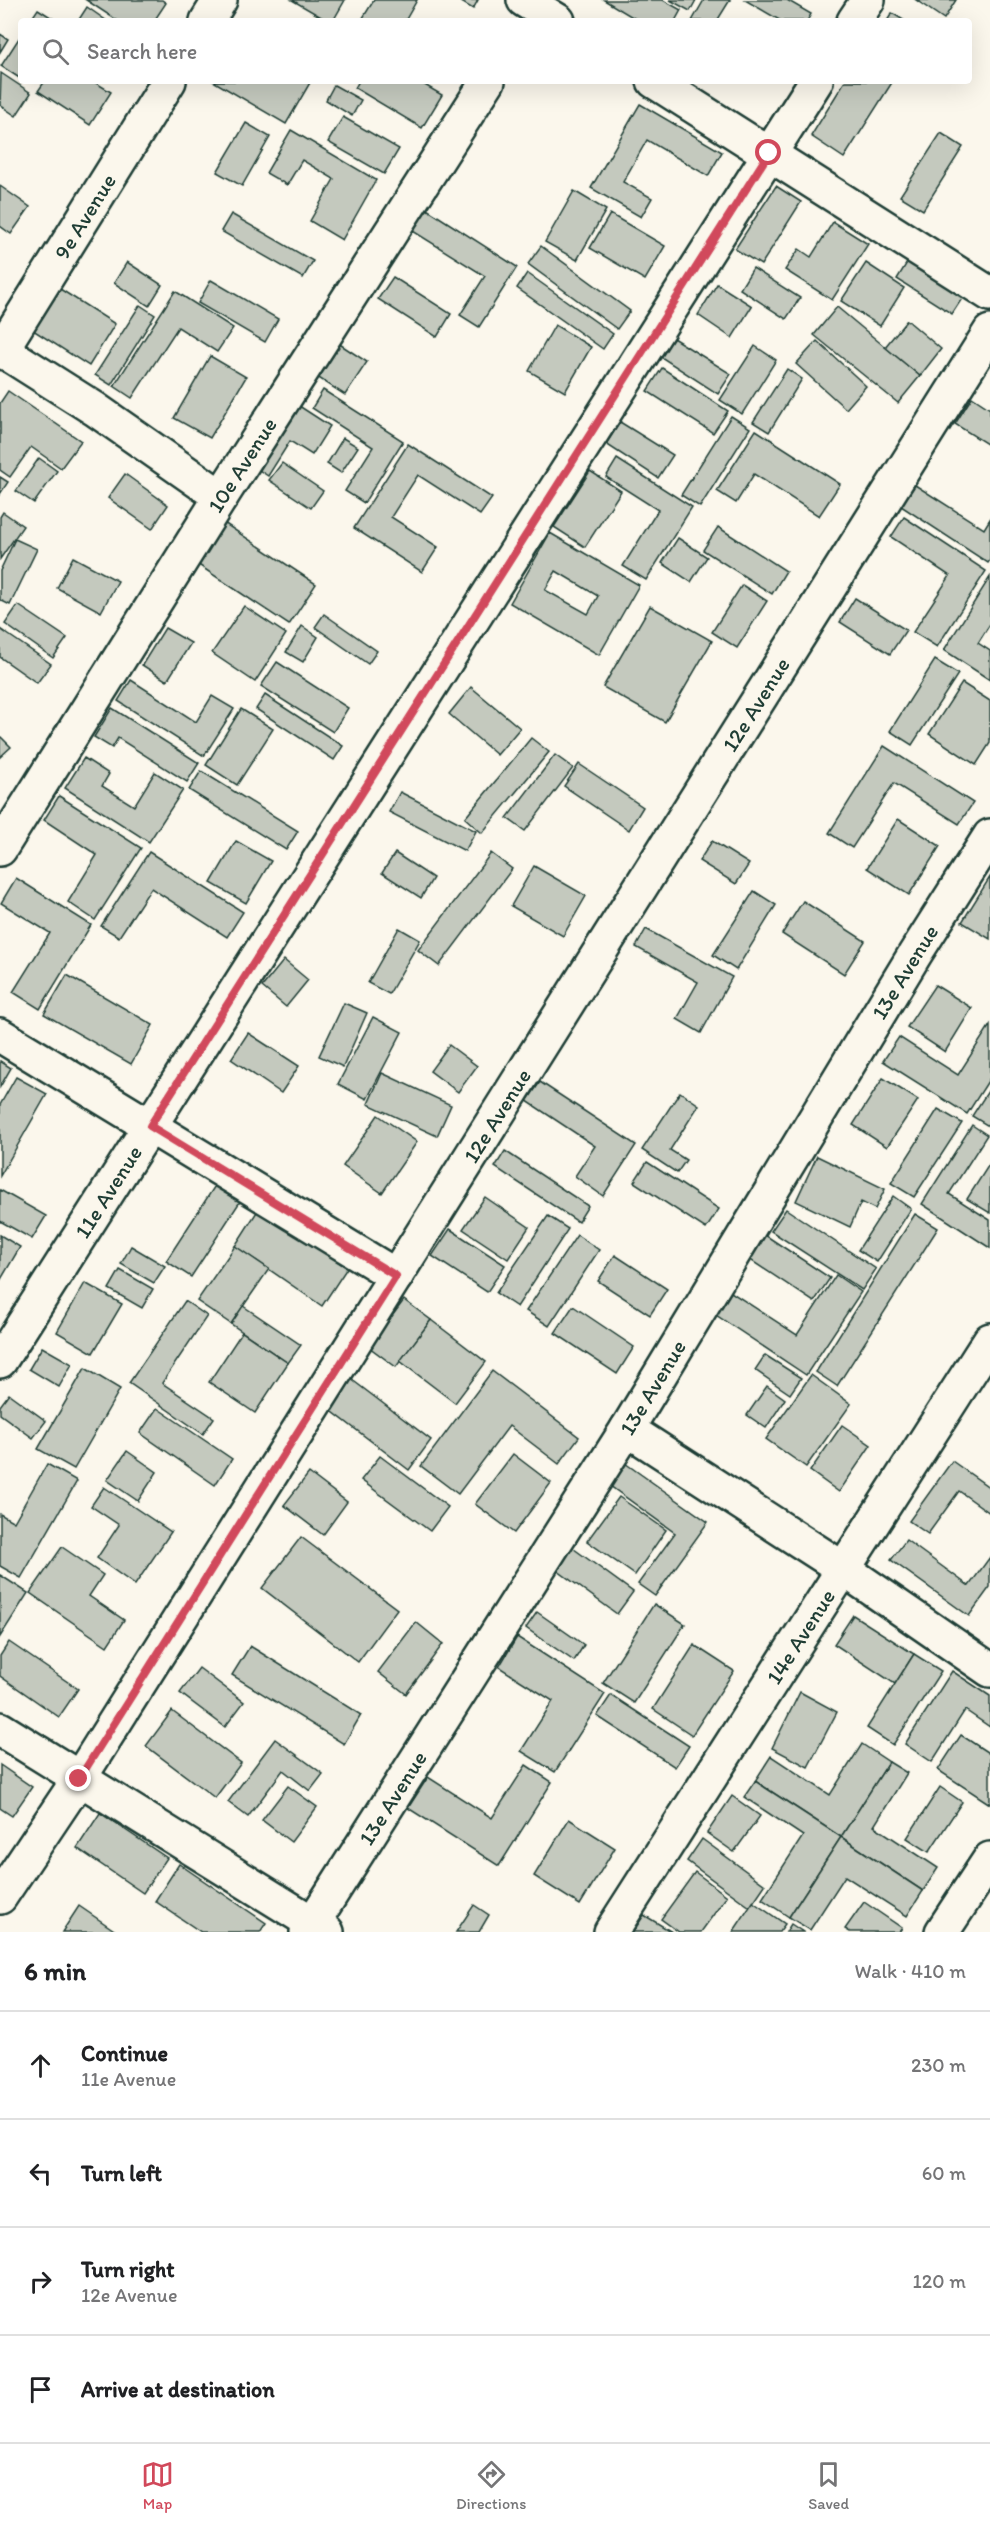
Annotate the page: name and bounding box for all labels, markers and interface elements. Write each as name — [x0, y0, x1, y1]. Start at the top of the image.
search box — [18, 18, 972, 84]
icon: search — [39, 35, 72, 68]
text: Search here — [87, 38, 197, 65]
route start — [755, 139, 781, 165]
street label: 9e Avenue — [48, 168, 121, 264]
street label: 10e Avenue — [201, 412, 282, 517]
street label: 12e Avenue — [716, 652, 795, 756]
street label: 13e Avenue — [865, 919, 944, 1024]
street label: 12e Avenue — [457, 1063, 536, 1168]
street label: 11e Avenue — [69, 1140, 148, 1243]
street label: 13e Avenue — [613, 1335, 691, 1440]
street label: 14e Avenue — [760, 1584, 841, 1689]
street label: 13e Avenue — [352, 1746, 432, 1850]
route end — [65, 1765, 91, 1791]
text: 6 min — [24, 1955, 86, 1987]
text: Walk · 410 m — [855, 1959, 966, 1983]
text: Continue — [81, 2040, 168, 2067]
icon: ahead — [24, 2049, 57, 2082]
text: 230 m — [911, 2053, 966, 2077]
text: 11e Avenue — [81, 2067, 176, 2091]
icon: left — [24, 2157, 57, 2190]
text: Turn left — [81, 2160, 162, 2187]
text: 60 m — [922, 2161, 966, 2185]
text: Turn right — [81, 2256, 175, 2283]
icon: right — [24, 2265, 57, 2298]
text: 120 m — [913, 2269, 966, 2293]
text: 12e Avenue — [81, 2283, 177, 2307]
icon: arrive — [24, 2373, 57, 2406]
text: Arrive at destination — [81, 2376, 275, 2403]
tab: Map — [141, 2458, 174, 2513]
tab: Directions — [456, 2458, 526, 2513]
tab: Saved — [808, 2458, 849, 2513]

